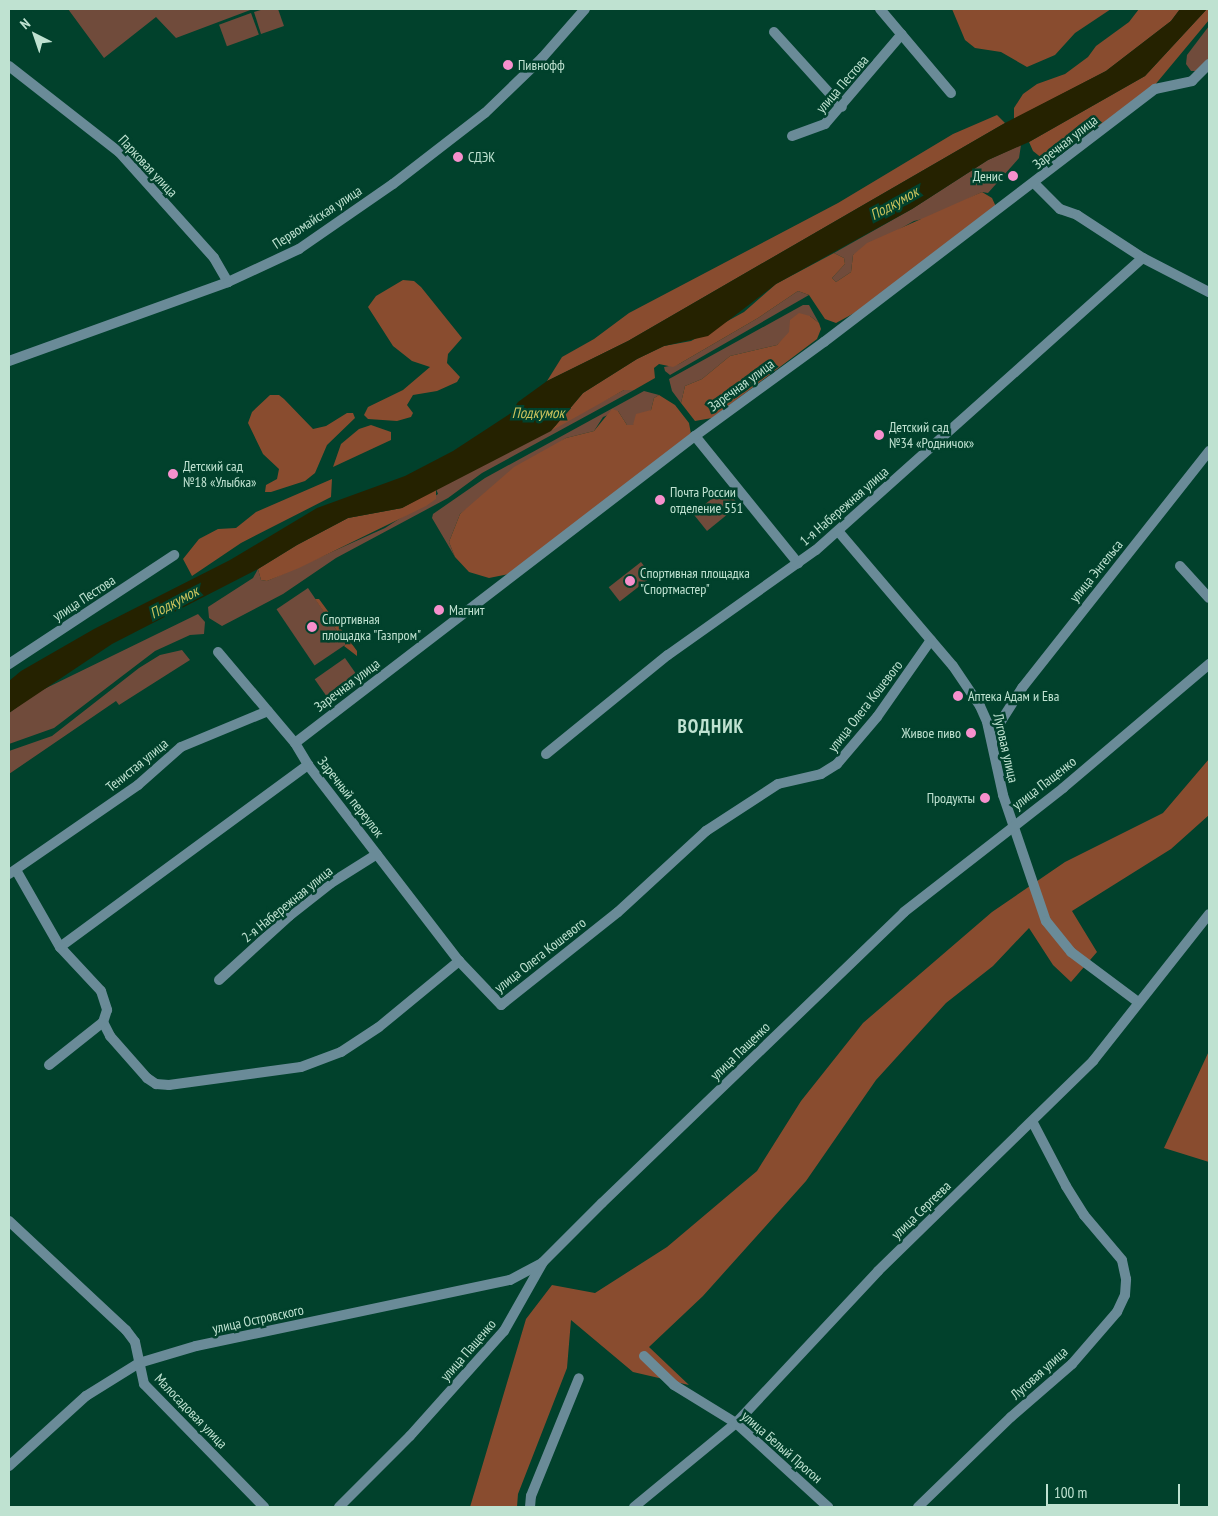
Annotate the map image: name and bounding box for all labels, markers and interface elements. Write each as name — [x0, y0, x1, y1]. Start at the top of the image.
north arrow — [10, 10, 60, 60]
text: N — [16, 14, 34, 33]
street label: улица Пестова — [812, 52, 872, 116]
place label: Пивнофф — [518, 57, 565, 73]
marker: Пивнофф — [502, 59, 514, 71]
street label: Заречная улица — [1029, 111, 1101, 173]
street label: Парковая улица — [115, 131, 181, 201]
place label: СДЭК — [468, 149, 495, 165]
marker: СДЭК — [452, 151, 464, 163]
place label: Денис — [973, 168, 1003, 184]
marker: Денис — [1007, 170, 1019, 182]
street label: Первомайская улица — [269, 182, 365, 252]
water label: Подкумок — [867, 182, 921, 224]
street label: Заречная улица — [705, 355, 777, 415]
water label: Подкумок — [512, 404, 564, 422]
place label: Детский сад №34 «Родничок» — [889, 419, 974, 452]
marker: Детский сад №34 «Родничок» — [873, 429, 885, 441]
place label: Детский сад №18 «Улыбка» — [183, 458, 256, 491]
street label: 1-я Набережная улица — [796, 463, 892, 549]
marker: Детский сад №18 «Улыбка» — [167, 468, 179, 480]
place label: Почта России отделение 551 — [670, 484, 743, 516]
marker: Почта России отделение 551 — [654, 494, 666, 506]
street label: улица Энгельса — [1066, 536, 1126, 606]
place label: Спортивная площадка "Спортмастер" — [640, 565, 750, 598]
street label: улица Пестова — [50, 572, 118, 624]
marker: Спортивная площадка "Спортмастер" — [624, 575, 636, 587]
water label: Подкумок — [147, 582, 201, 622]
place label: Магнит — [449, 602, 484, 618]
marker: Магнит — [433, 604, 445, 616]
place label: Спортивная площадка "Газпром" — [322, 611, 422, 644]
marker: Спортивная площадка "Газпром" — [306, 621, 318, 633]
street label: Заречная улица — [311, 655, 383, 715]
street label: улица Олега Кошевого — [824, 657, 906, 755]
place label: Аптека Адам и Ева — [968, 688, 1060, 704]
marker: Аптека Адам и Ева — [952, 690, 964, 702]
street label: Луговая улица — [990, 712, 1022, 784]
district label: ВОДНИК — [677, 716, 745, 738]
place label: Живое пиво — [901, 725, 961, 741]
marker: Живое пиво — [965, 727, 977, 739]
street label: Тенистая улица — [103, 735, 171, 795]
street label: Заречный переулок — [314, 753, 388, 841]
street label: улица Пащенко — [1009, 753, 1079, 813]
place label: Продукты — [927, 790, 975, 806]
marker: Продукты — [979, 792, 991, 804]
street label: 2-я Набережная улица — [238, 862, 336, 946]
street label: улица Олега Кошевого — [491, 914, 589, 996]
street label: улица Пащенко — [707, 1018, 773, 1084]
street label: улица Сергеева — [888, 1177, 954, 1243]
street label: улица Островского — [211, 1301, 305, 1337]
street label: улица Пащенко — [437, 1316, 499, 1384]
street label: Луговая улица — [1007, 1343, 1071, 1403]
street label: Малосадовая улица — [151, 1370, 231, 1452]
street label: улица Белый Прогон — [738, 1407, 826, 1487]
scale bar — [1048, 1474, 1182, 1506]
text: 100 m — [1054, 1483, 1087, 1502]

